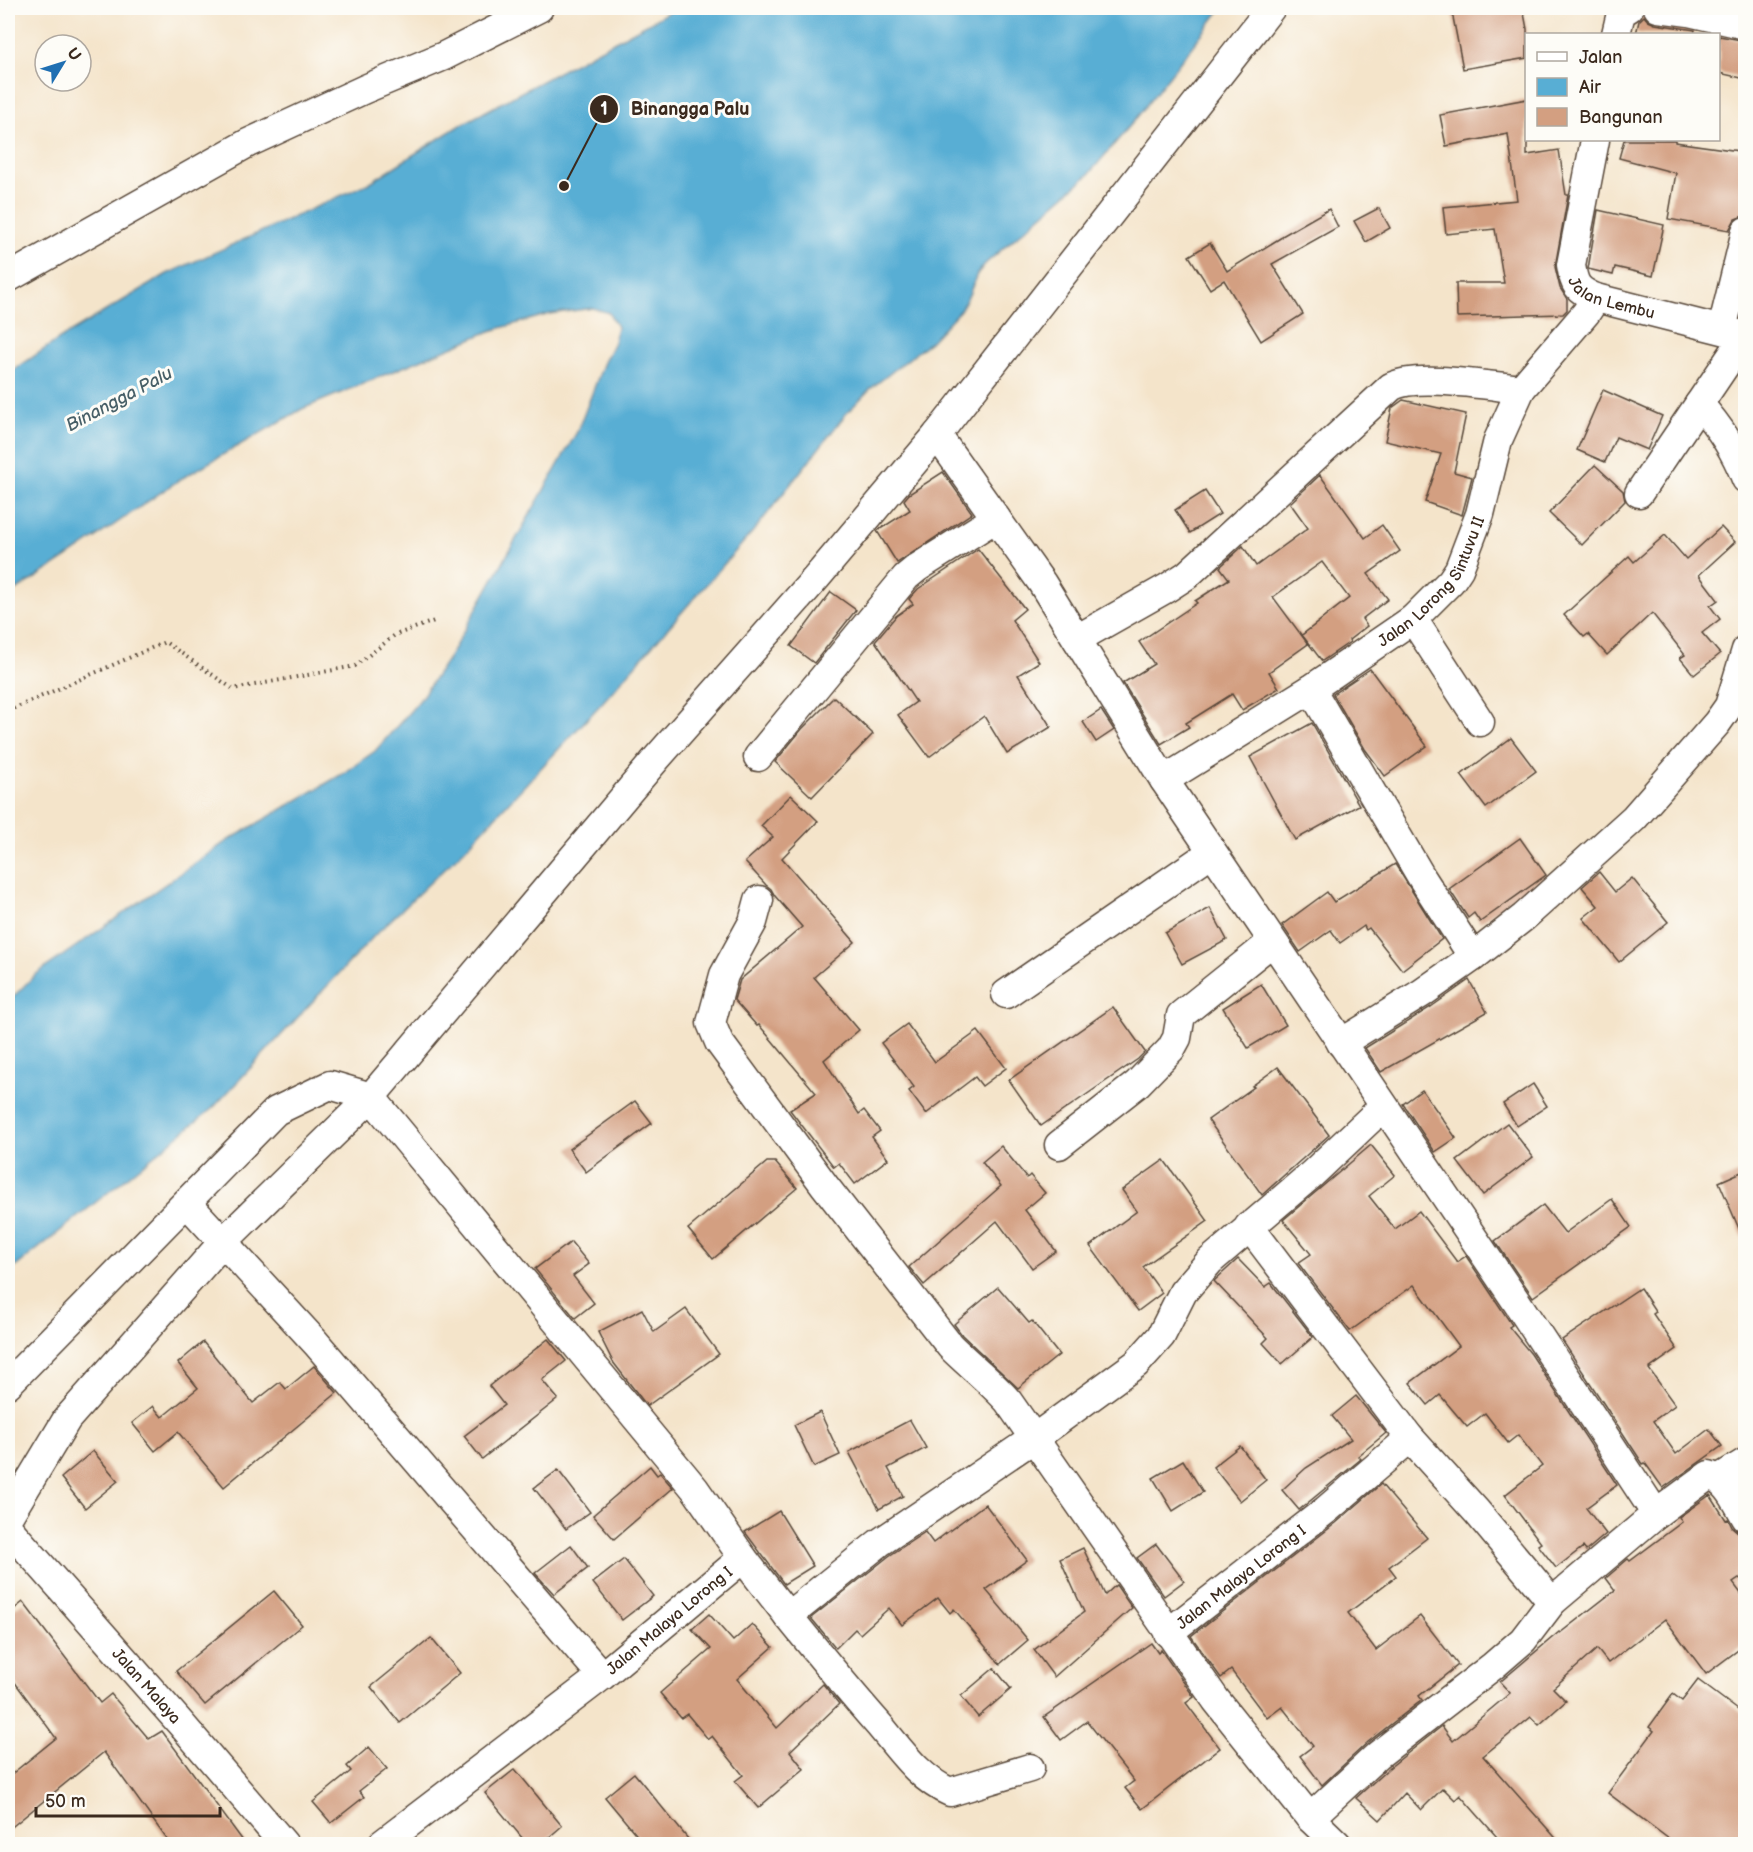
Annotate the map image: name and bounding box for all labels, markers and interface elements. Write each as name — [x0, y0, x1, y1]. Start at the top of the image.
north arrow — [33, 33, 93, 93]
legend — [1525, 33, 1720, 141]
text: U — [63, 44, 85, 65]
text: Jalan — [1579, 47, 1622, 68]
text: Air — [1579, 77, 1601, 98]
callout: Binangga Palu — [589, 91, 761, 127]
text: 1 — [600, 99, 608, 120]
text: Binangga Palu — [631, 99, 749, 120]
text: Bangunan — [1579, 107, 1663, 128]
street label: Jalan Lembu — [1563, 274, 1657, 324]
water label: Binangga Palu — [62, 363, 176, 436]
street label: Jalan Lorong Sintuvu II — [1375, 514, 1489, 651]
street label: Jalan Malaya Lorong I — [1173, 1521, 1310, 1634]
street label: Jalan Malaya Lorong I — [603, 1563, 737, 1679]
street label: Jalan Malaya — [108, 1645, 184, 1728]
scale bar — [36, 1780, 220, 1818]
text: 50 m — [45, 1791, 86, 1812]

